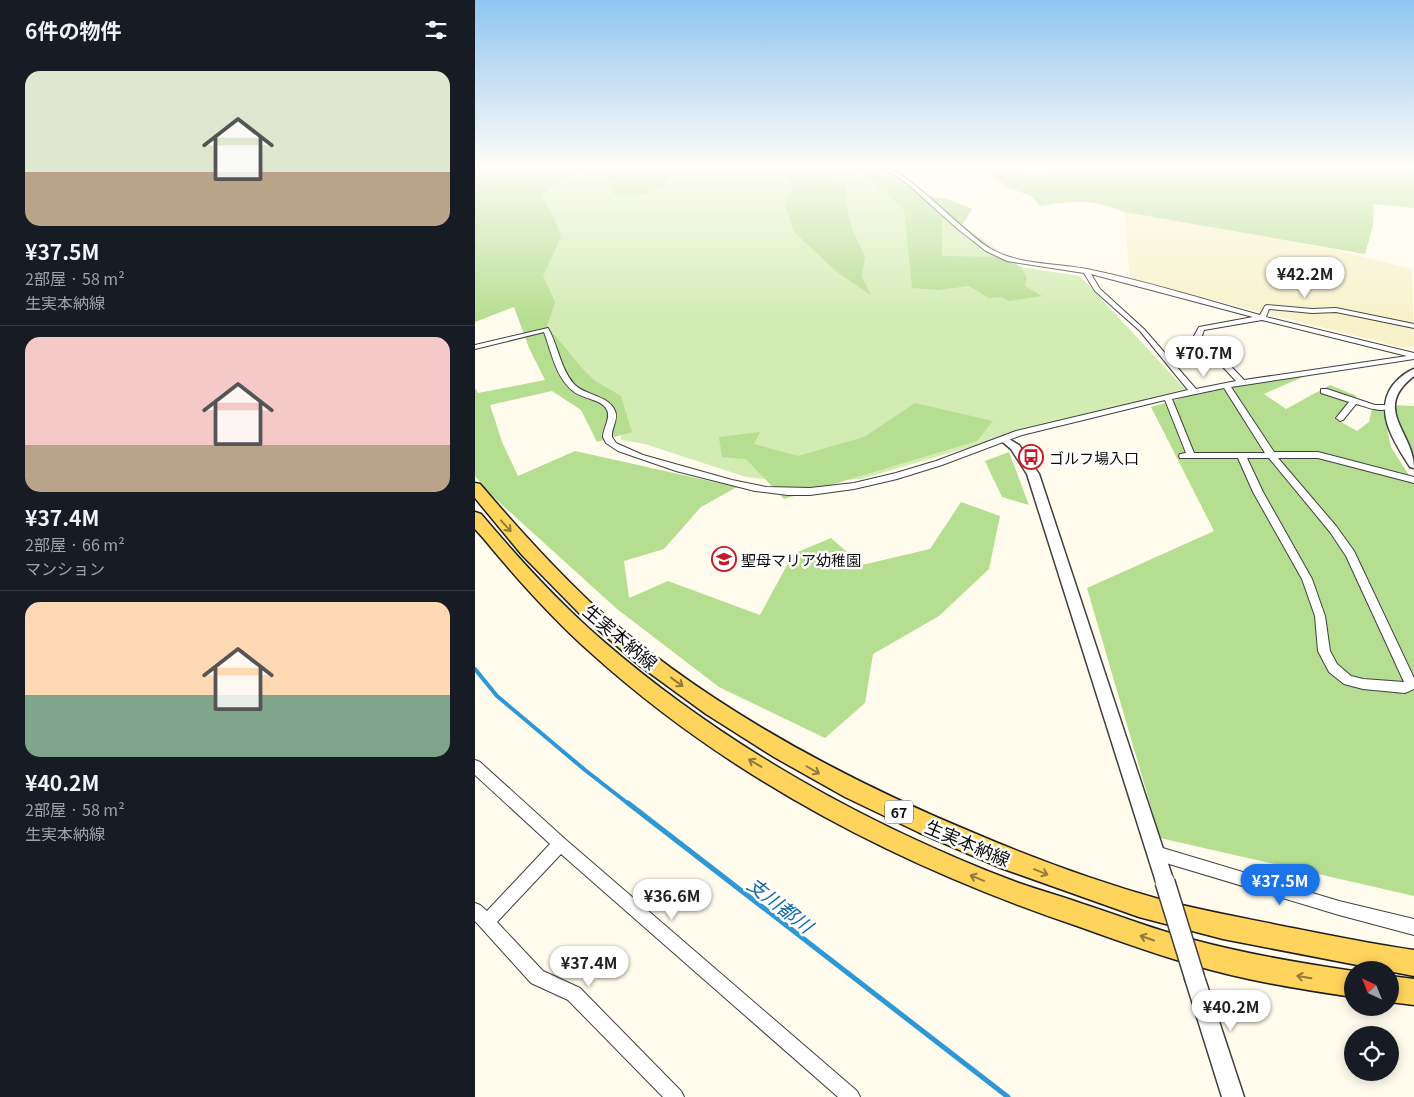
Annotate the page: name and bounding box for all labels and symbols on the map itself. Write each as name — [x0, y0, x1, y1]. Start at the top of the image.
pin: ¥42.2M — [1264, 256, 1346, 299]
pin: ¥70.7M — [1163, 336, 1245, 378]
bus stop icon: ゴルフ場入口 — [1018, 444, 1044, 470]
place label: ゴルフ場入口 — [1049, 447, 1139, 468]
one-way arrow — [500, 519, 511, 532]
school or university icon: 聖母マリア幼稚園 — [711, 546, 737, 572]
place label: 聖母マリア幼稚園 — [741, 549, 861, 570]
street label: 生実本納線 — [578, 597, 664, 675]
one-way arrow — [670, 677, 684, 687]
one-way arrow — [749, 757, 763, 767]
one-way arrow — [806, 765, 820, 775]
road number: 67 — [885, 800, 913, 824]
street label: 生実本納線 — [921, 812, 1015, 872]
pin: ¥37.5M — [1239, 864, 1321, 906]
one-way arrow — [1033, 868, 1048, 877]
water label: 支川都川 — [743, 870, 821, 939]
one-way arrow — [970, 873, 985, 882]
pin: ¥36.6M — [631, 878, 713, 921]
one-way arrow — [1139, 933, 1155, 942]
pin: ¥37.4M — [548, 946, 630, 988]
north arrow — [1344, 961, 1399, 1016]
one-way arrow — [1297, 971, 1313, 981]
pin: ¥40.2M — [1190, 990, 1272, 1032]

